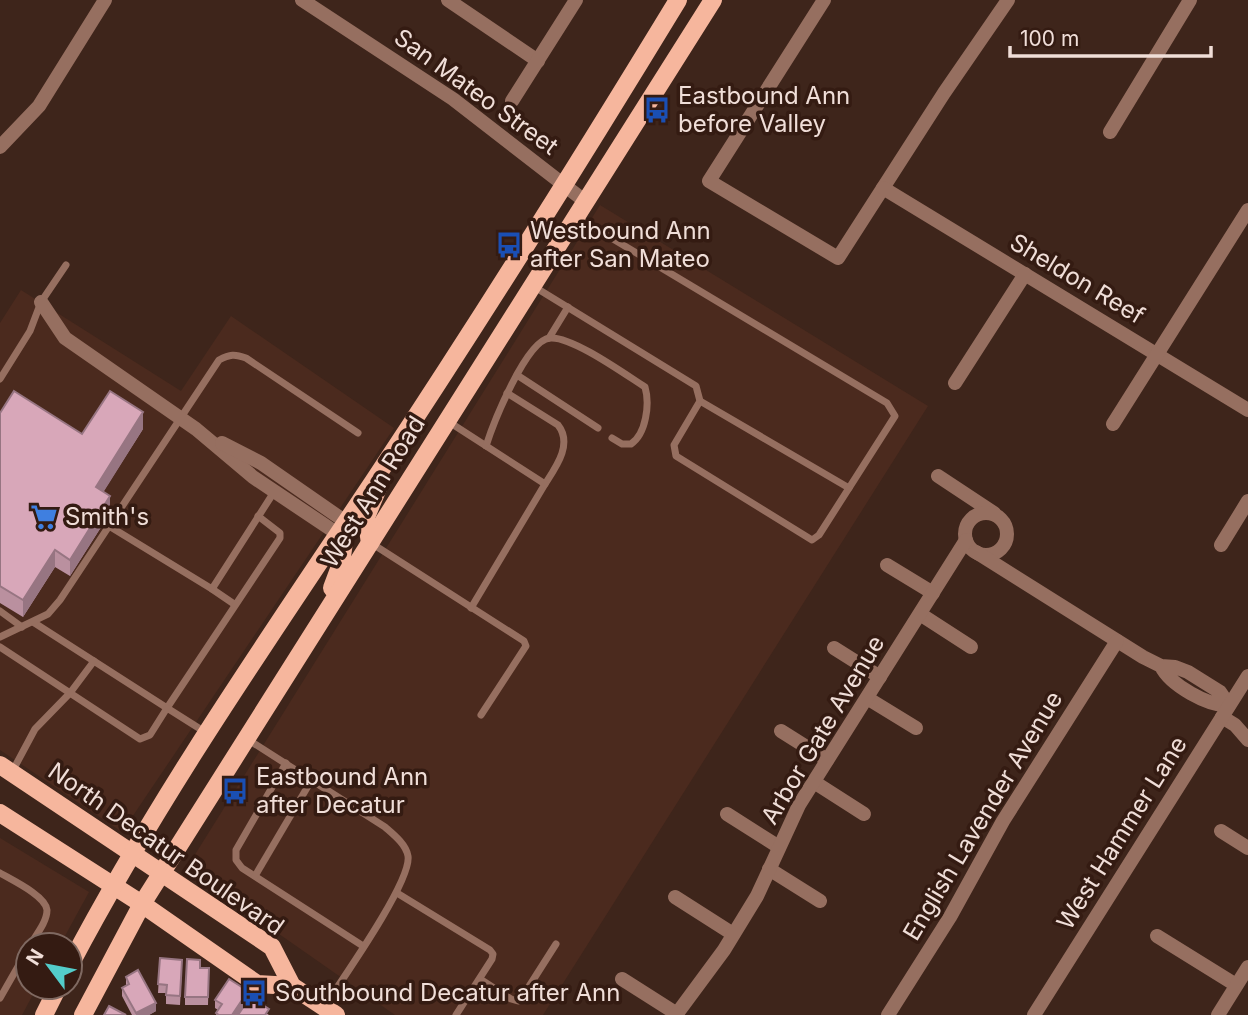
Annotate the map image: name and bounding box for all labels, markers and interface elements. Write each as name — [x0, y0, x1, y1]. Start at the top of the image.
scale bar — [1010, 14, 1211, 58]
street label: San Mateo Street — [389, 22, 564, 161]
text: 100 m — [1020, 26, 1079, 51]
place label: Eastbound Ann before Valley — [678, 81, 850, 138]
bus stop icon: Eastbound Ann before Valley — [642, 95, 672, 125]
place label: Westbound Ann after San Mateo — [530, 216, 711, 273]
street label: Sheldon Reef — [1005, 227, 1150, 330]
bus stop icon: Westbound Ann after San Mateo — [494, 230, 524, 260]
street label: West Ann Road — [314, 411, 431, 573]
supermarket icon: Smith's — [29, 502, 59, 532]
place label: Smith's — [65, 502, 149, 531]
street label: Arbor Gate Avenue — [755, 630, 890, 829]
street label: English Lavender Avenue — [897, 686, 1068, 945]
street label: West Hammer Lane — [1050, 731, 1193, 935]
street label: North Decatur Boulevard — [43, 756, 290, 941]
place label: Eastbound Ann after Decatur — [256, 762, 428, 819]
bus stop icon: Eastbound Ann after Decatur — [220, 776, 250, 806]
north arrow — [14, 931, 84, 1001]
text: N — [21, 945, 49, 969]
bus stop icon: Southbound Decatur after Ann — [239, 978, 269, 1008]
place label: Southbound Decatur after Ann — [275, 978, 620, 1007]

